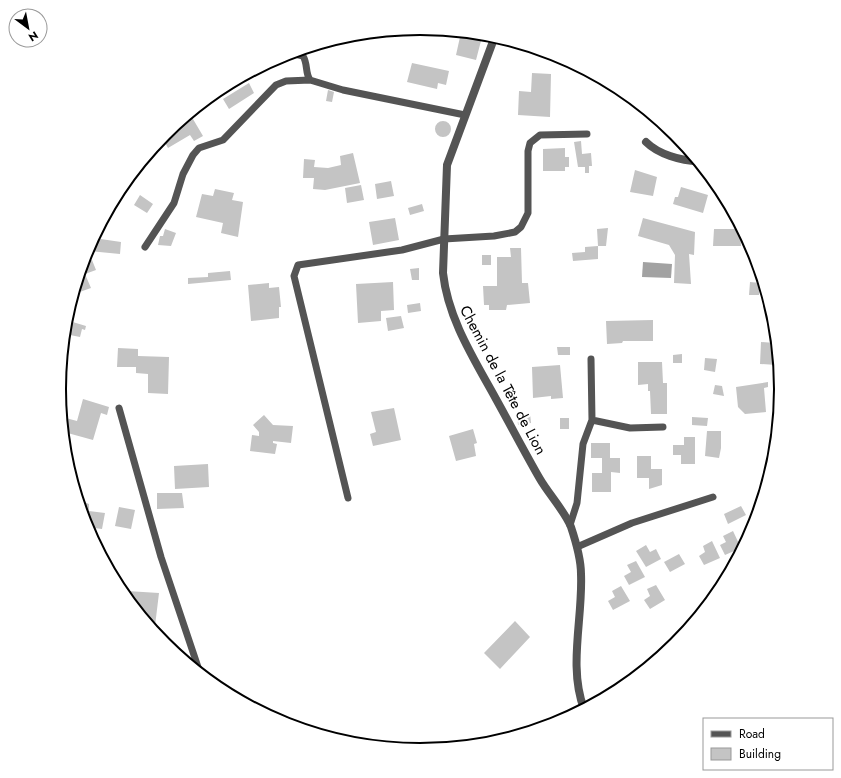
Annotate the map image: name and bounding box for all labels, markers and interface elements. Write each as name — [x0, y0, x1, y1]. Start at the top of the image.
north arrow — [8, 8, 48, 48]
text: N — [25, 27, 41, 46]
street label: Chemin de la Tête de Lion — [454, 301, 552, 459]
legend — [703, 718, 833, 770]
text: Road — [739, 725, 765, 743]
text: Building — [739, 745, 781, 763]

